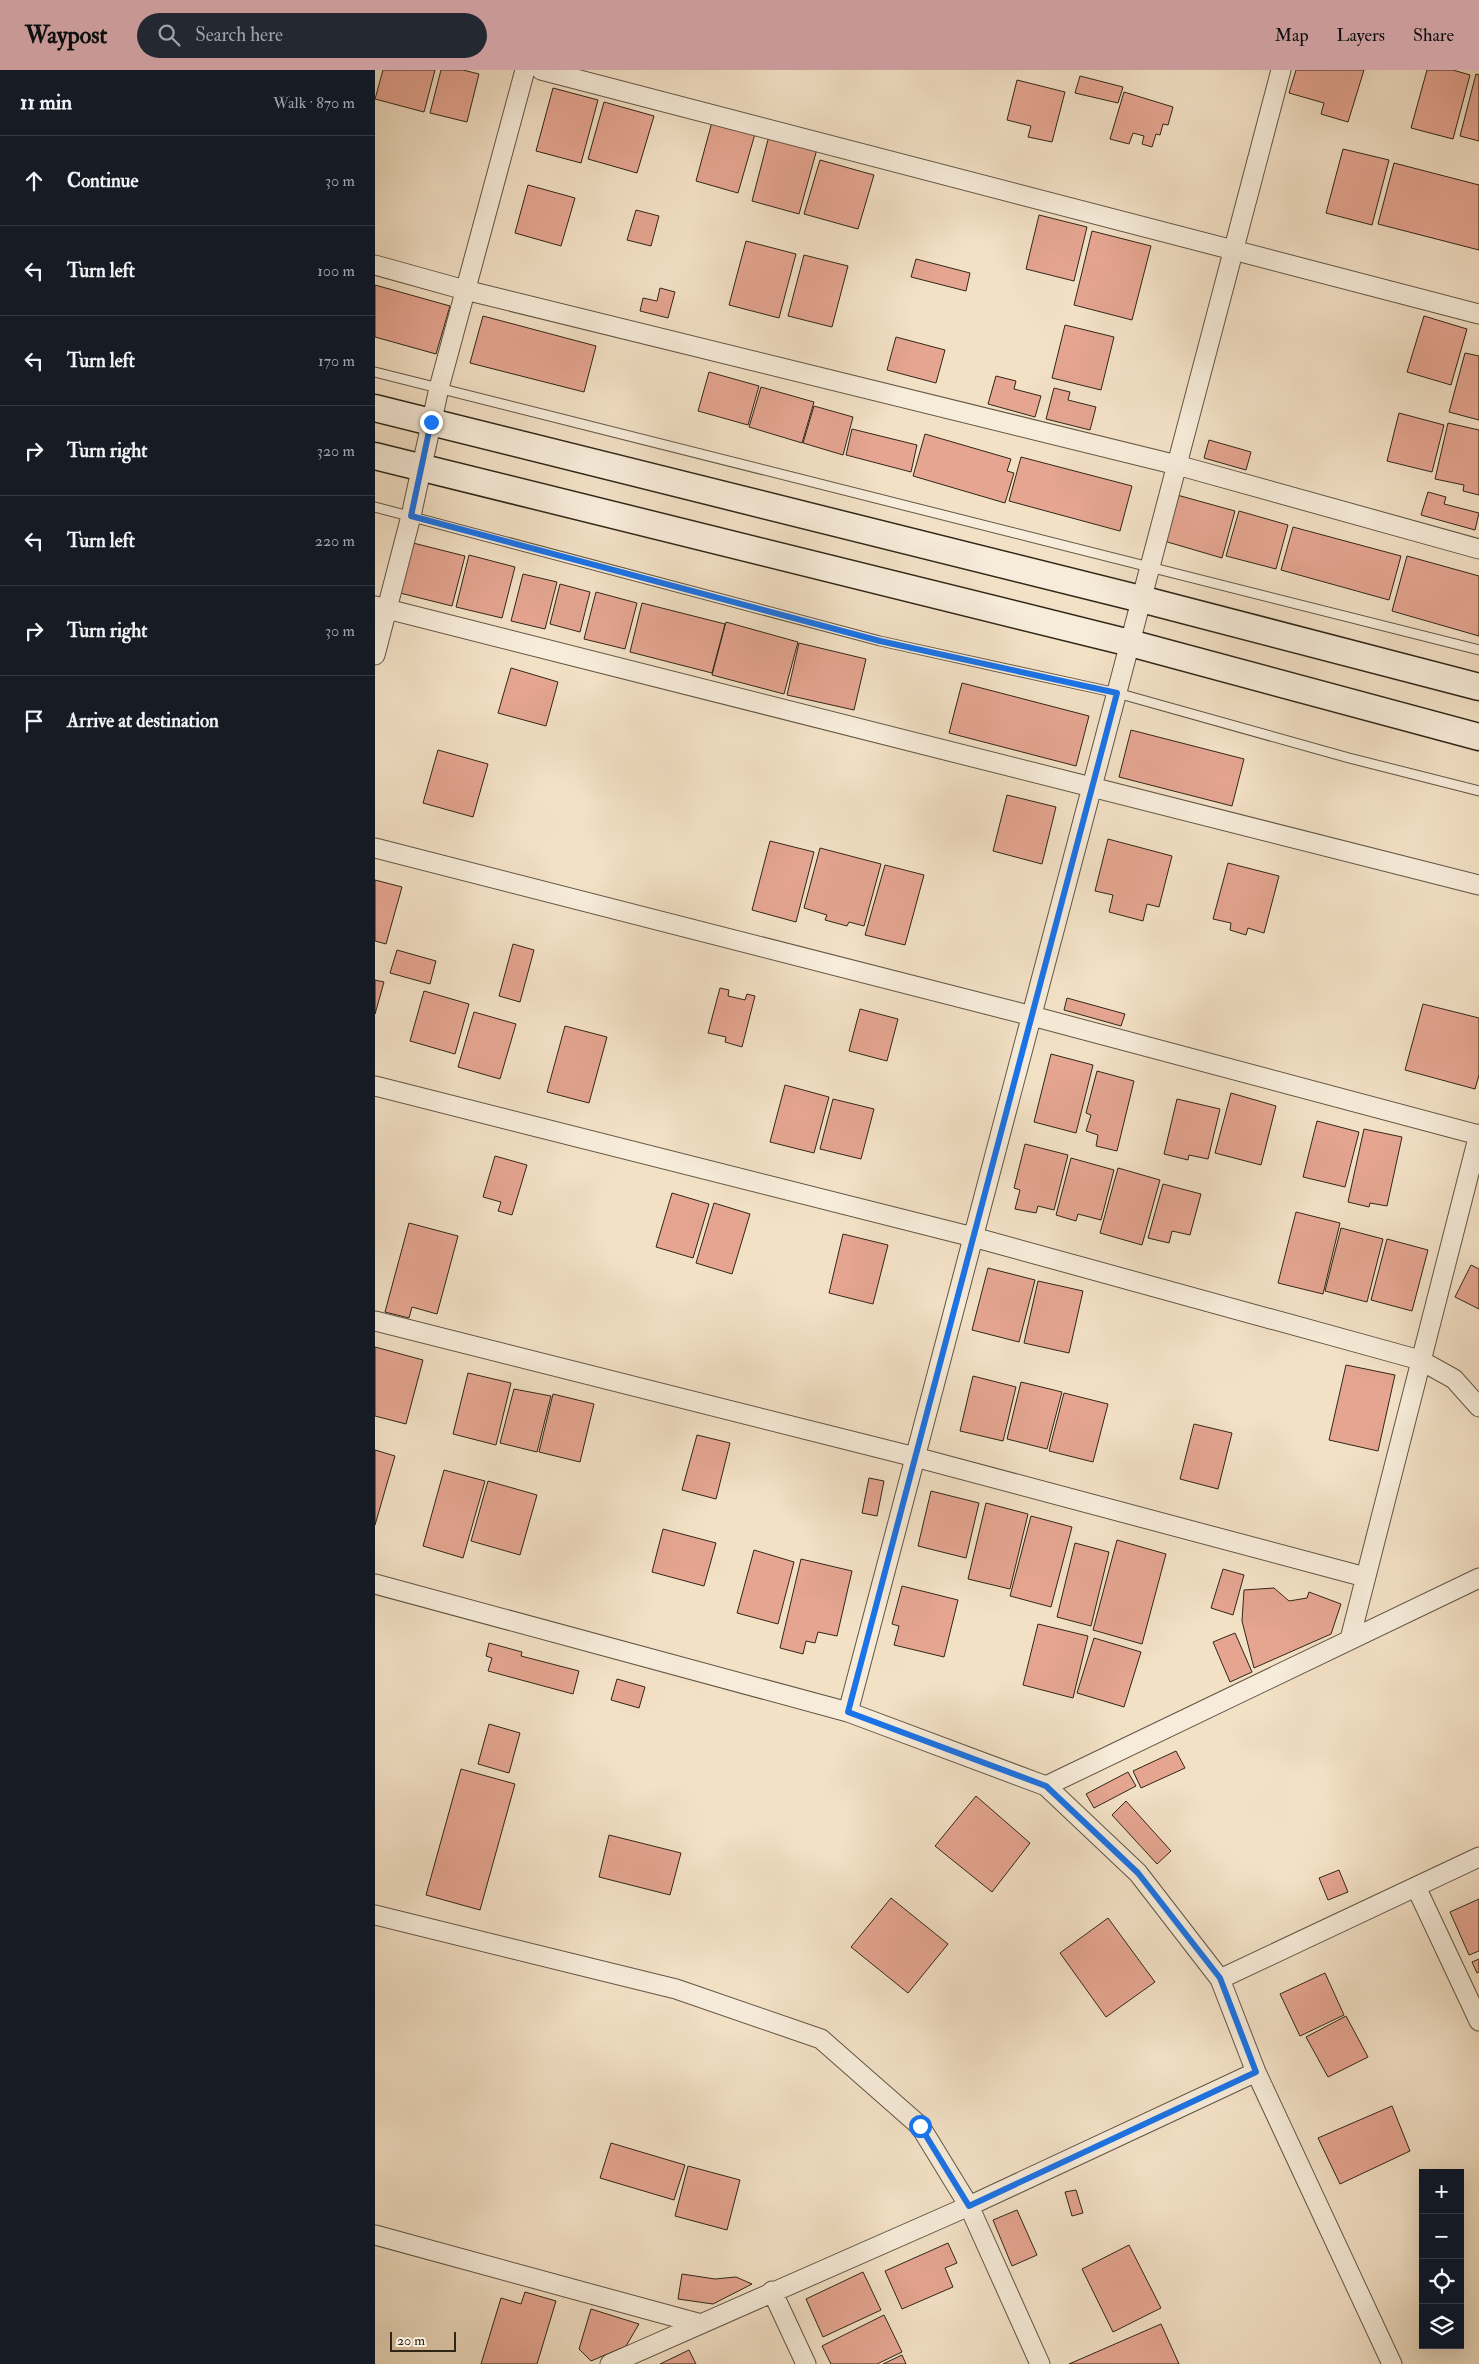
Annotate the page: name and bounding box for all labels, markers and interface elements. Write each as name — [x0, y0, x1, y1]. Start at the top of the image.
search box — [137, 13, 487, 58]
text: Waypost — [25, 20, 107, 51]
icon: search — [155, 21, 183, 49]
text: Search here — [195, 23, 283, 47]
text: Map — [1275, 24, 1309, 47]
text: Layers — [1337, 24, 1385, 47]
text: Share — [1413, 24, 1454, 47]
text: 11 min — [20, 89, 72, 116]
text: Walk · 870 m — [273, 93, 355, 113]
icon: ahead — [20, 167, 48, 195]
text: Continue — [67, 169, 138, 193]
text: 30 m — [325, 171, 355, 191]
icon: left — [20, 257, 48, 285]
text: Turn left — [67, 259, 135, 283]
text: 100 m — [317, 261, 355, 281]
icon: left — [20, 347, 48, 375]
text: Turn left — [67, 349, 135, 373]
text: 170 m — [318, 351, 355, 371]
route end — [420, 411, 443, 434]
icon: right — [20, 437, 48, 465]
text: Turn right — [67, 439, 147, 463]
text: 320 m — [317, 441, 355, 461]
icon: left — [20, 527, 48, 555]
text: Turn left — [67, 529, 135, 553]
text: 220 m — [315, 531, 355, 551]
icon: right — [20, 617, 48, 645]
text: Turn right — [67, 619, 147, 643]
text: 30 m — [325, 621, 355, 641]
icon: arrive — [20, 707, 48, 735]
text: Arrive at destination — [67, 709, 219, 733]
route start — [909, 2115, 932, 2138]
map controls — [1419, 2169, 1464, 2349]
button: + — [1419, 2169, 1464, 2214]
button: − — [1419, 2214, 1464, 2259]
button: locate — [1419, 2259, 1464, 2304]
button: layers — [1419, 2304, 1464, 2349]
scale bar — [390, 2329, 456, 2352]
text: 20 m — [397, 2332, 425, 2349]

